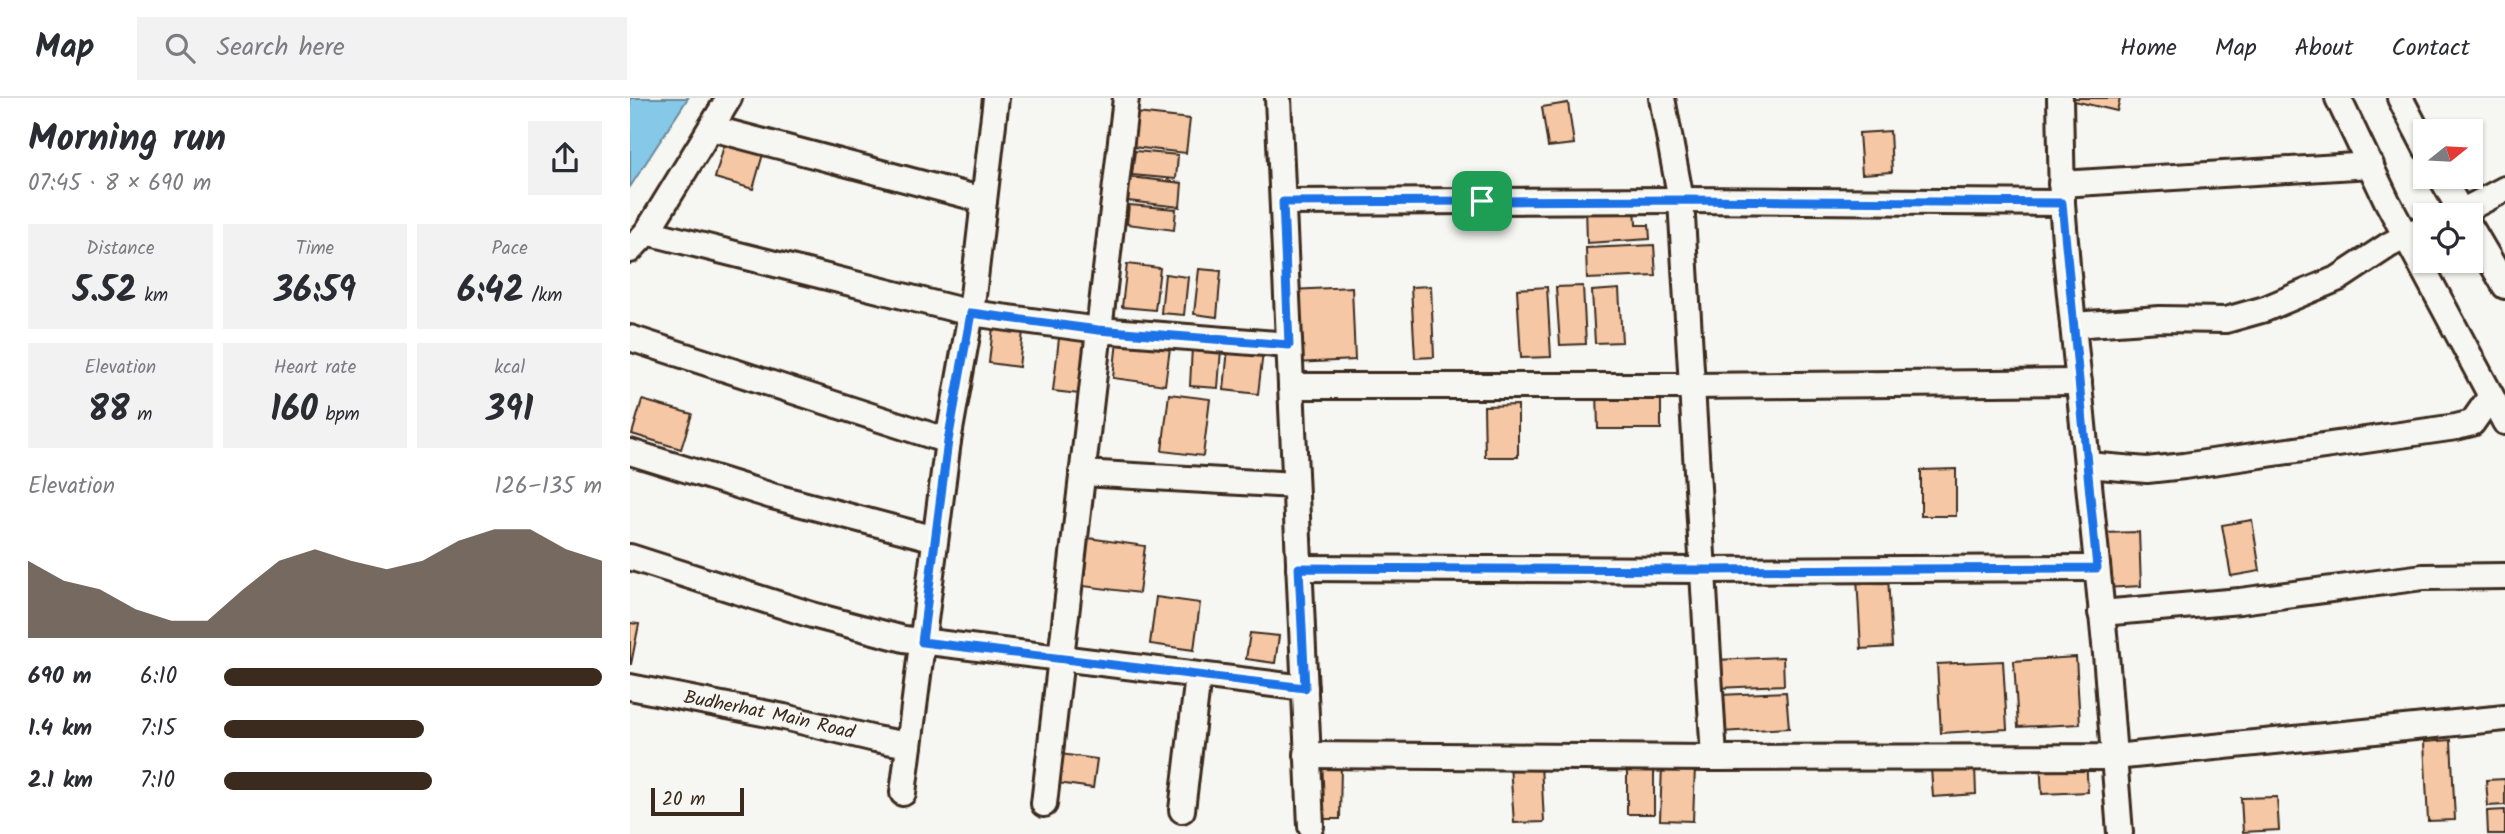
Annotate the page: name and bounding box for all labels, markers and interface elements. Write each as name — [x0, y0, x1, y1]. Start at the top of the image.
search box — [137, 17, 627, 80]
text: Map — [35, 22, 95, 75]
text: Search here — [217, 27, 345, 69]
icon: search — [161, 29, 199, 67]
text: Home — [2120, 29, 2177, 68]
text: Map — [2215, 29, 2257, 68]
text: About — [2295, 29, 2353, 68]
text: Contact — [2391, 29, 2470, 68]
text: Morning run — [28, 110, 226, 170]
north arrow — [2413, 119, 2483, 189]
map controls — [2413, 119, 2483, 273]
button: share — [528, 121, 602, 195]
text: 07:45 · 8 × 690 m — [28, 166, 211, 202]
pin — [1452, 171, 1512, 231]
icon: arrive — [1463, 182, 1501, 220]
button: locate — [2413, 203, 2483, 273]
text: Distance — [86, 234, 154, 264]
text: Time — [296, 234, 334, 264]
text: Pace — [492, 234, 528, 264]
text: 5.52 — [72, 264, 137, 320]
text: 36:59 — [274, 264, 356, 320]
text: 6:42 — [457, 264, 524, 320]
text: km — [137, 281, 168, 311]
text: /km — [524, 281, 562, 311]
text: Elevation — [84, 353, 156, 383]
text: Heart rate — [274, 353, 356, 383]
text: kcal — [494, 353, 525, 383]
text: 88 — [88, 383, 130, 439]
text: 160 — [270, 383, 318, 439]
text: 391 — [486, 383, 533, 439]
text: m — [130, 400, 152, 430]
text: bpm — [318, 400, 360, 430]
text: Elevation — [28, 469, 115, 505]
text: 126–135 m — [494, 469, 602, 505]
text: 690 m — [28, 659, 92, 695]
text: 6:10 — [140, 659, 177, 695]
street label: Budherhat Main Road — [681, 683, 858, 749]
text: 1.4 km — [28, 711, 92, 747]
text: 7:15 — [140, 711, 176, 747]
text: 2.1 km — [28, 763, 93, 799]
text: 7:10 — [140, 763, 175, 799]
scale bar — [651, 785, 744, 817]
text: 20 m — [662, 785, 705, 815]

